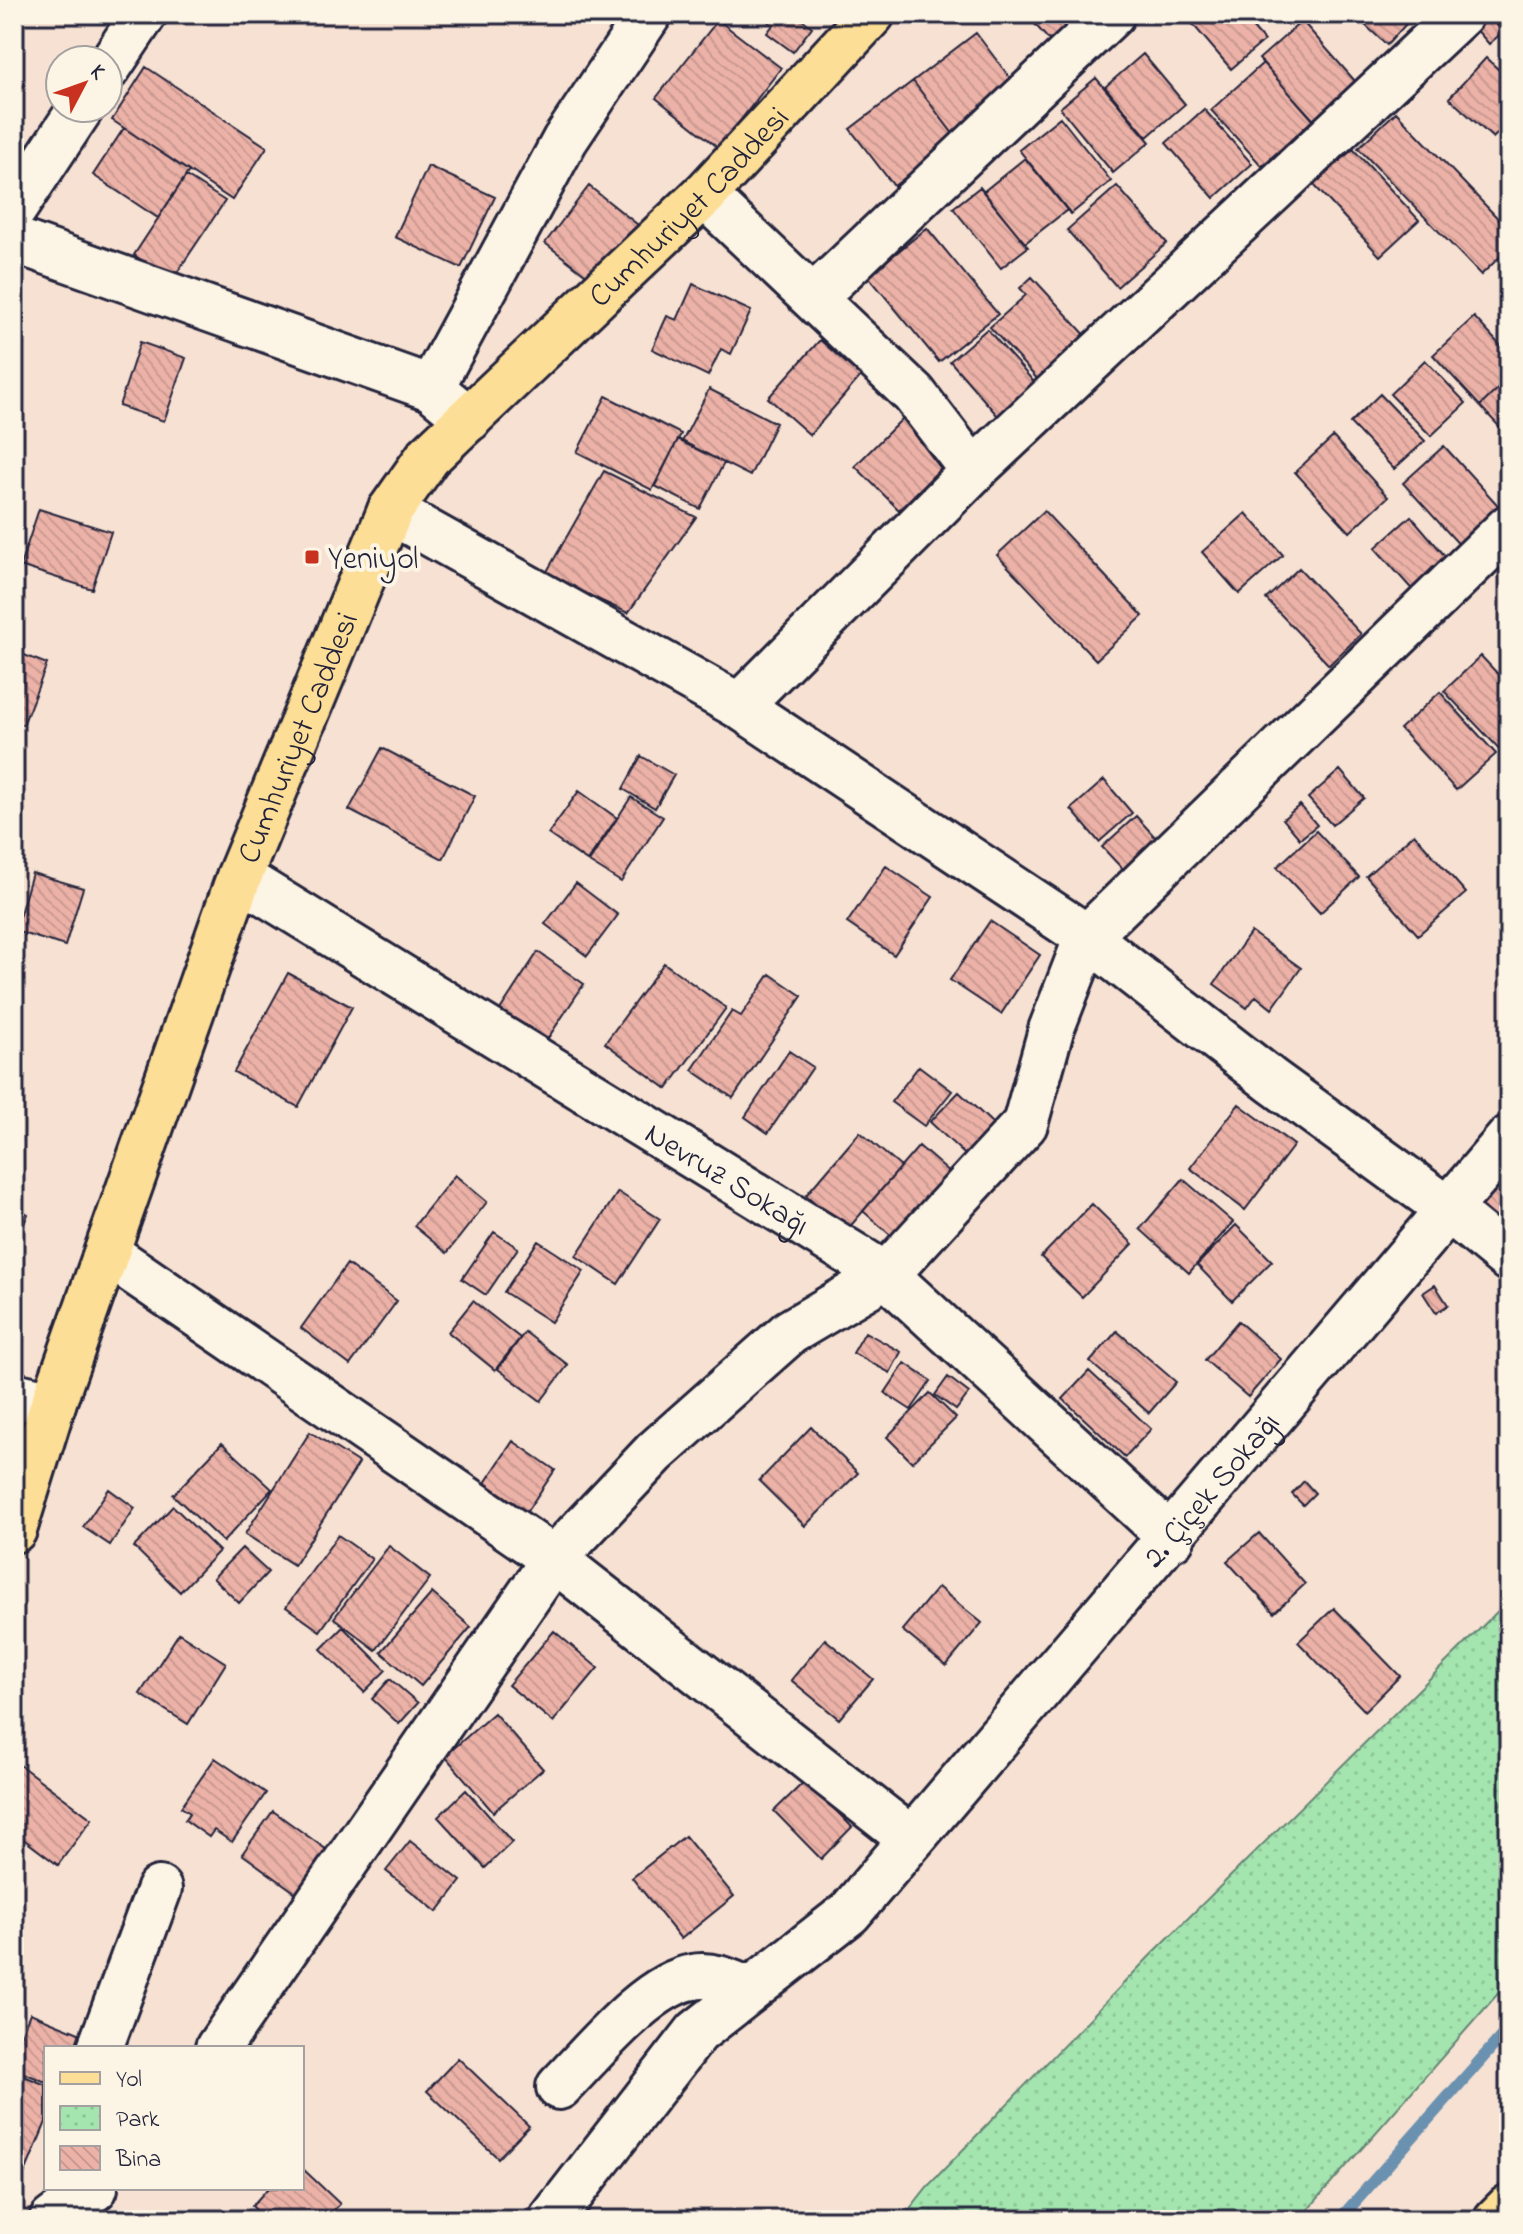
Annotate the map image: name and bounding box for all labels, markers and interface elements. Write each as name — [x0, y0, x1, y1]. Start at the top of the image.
north arrow — [44, 44, 124, 124]
text: K — [81, 58, 113, 88]
street label: Cumhuriyet Caddesi — [579, 97, 802, 320]
place label: Yeniyol — [328, 537, 418, 584]
marker: Yeniyol — [303, 548, 321, 566]
street label: Cumhuriyet Caddesi — [227, 606, 373, 871]
street label: Nevruz Sokağı — [635, 1112, 817, 1249]
street label: 2. Çiçek Sokağı — [1133, 1403, 1293, 1580]
legend — [44, 2046, 304, 2190]
text: Yol — [116, 2063, 142, 2098]
text: Park — [116, 2103, 160, 2138]
text: Bina — [115, 2143, 161, 2178]

